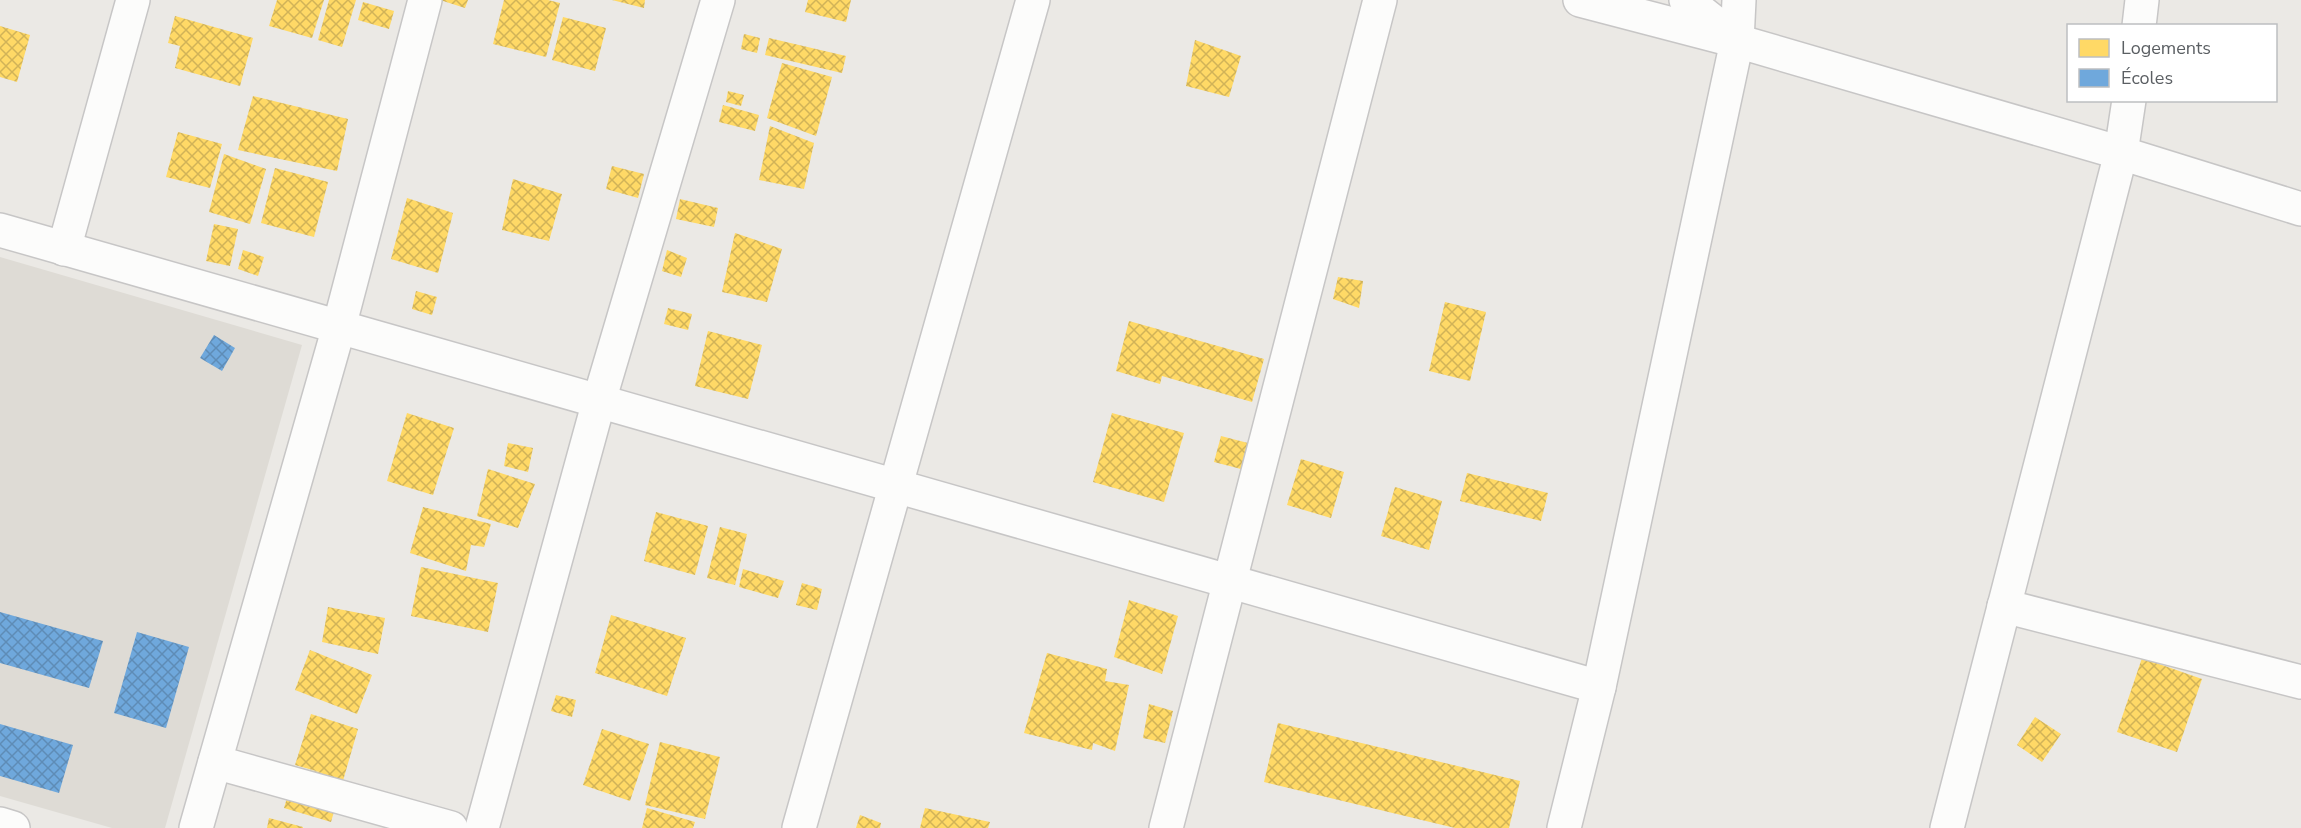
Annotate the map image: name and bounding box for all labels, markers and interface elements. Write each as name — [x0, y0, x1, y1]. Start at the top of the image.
legend — [2067, 24, 2277, 102]
text: Logements — [2121, 36, 2211, 60]
text: Écoles — [2121, 66, 2173, 90]

